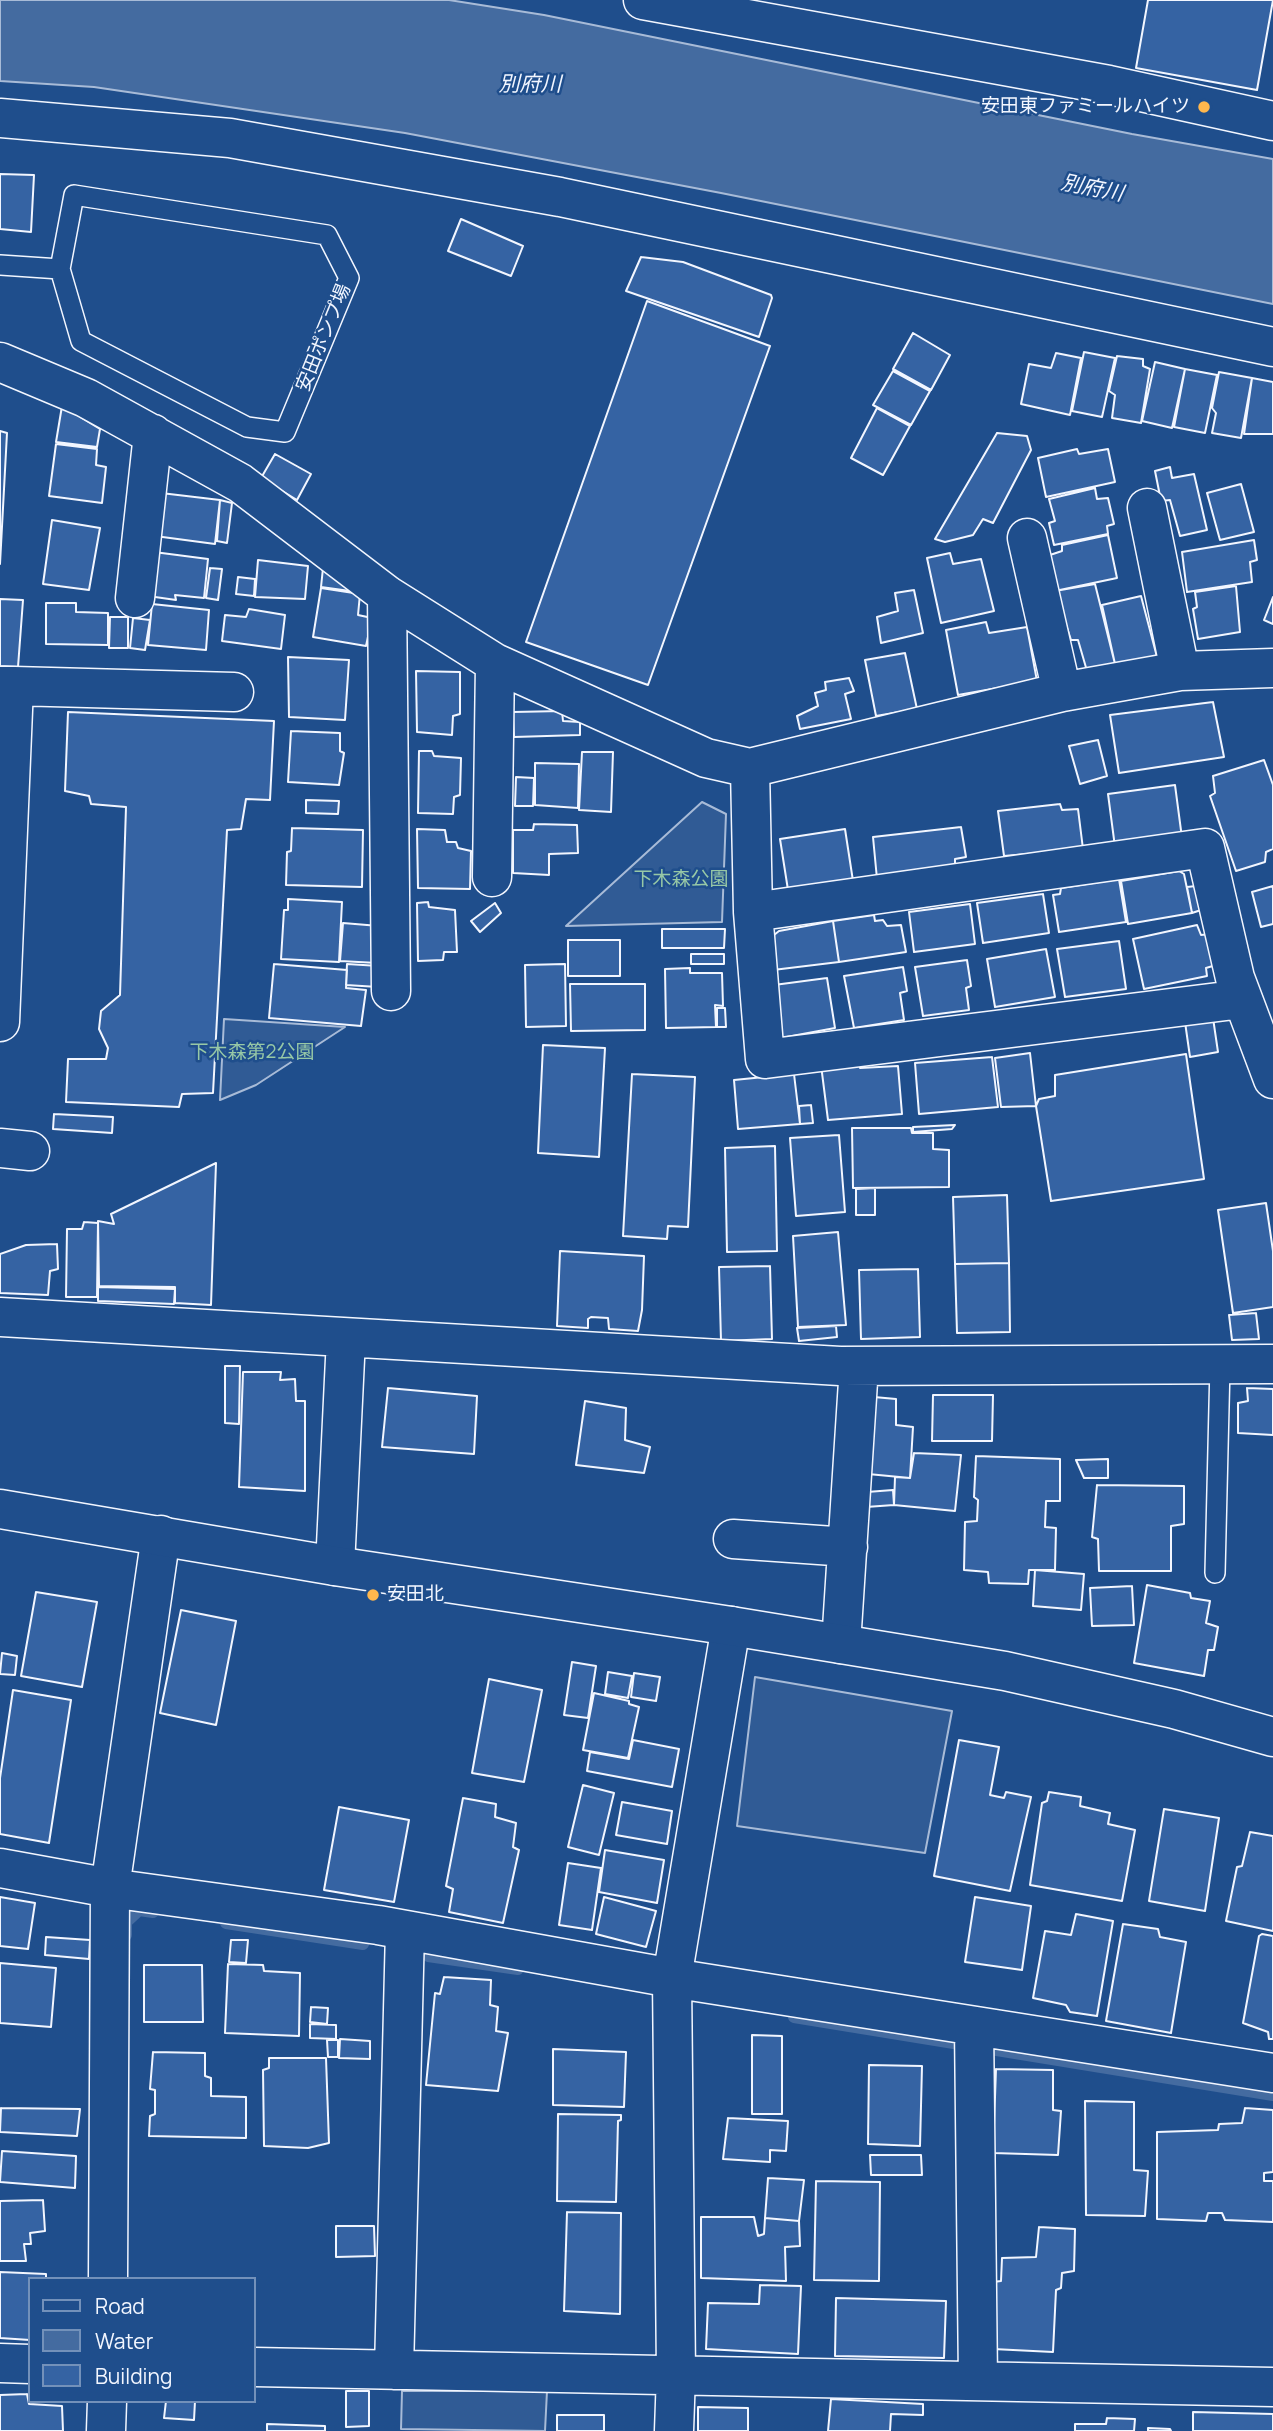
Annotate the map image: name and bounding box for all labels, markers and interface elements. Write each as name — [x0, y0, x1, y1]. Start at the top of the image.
water label: 別府川 — [499, 72, 561, 98]
place label: 安田東ファミールハイツ — [981, 96, 1190, 118]
marker: 安田東ファミールハイツ — [1196, 99, 1212, 115]
water label: 別府川 — [1059, 171, 1125, 207]
street label: 安田ポンプ場 — [292, 281, 356, 395]
park label: 下木森公園 — [634, 869, 728, 891]
park label: 下木森第2公園 — [190, 1042, 314, 1064]
place label: 安田北 — [387, 1584, 444, 1606]
marker: 安田北 — [365, 1587, 381, 1603]
legend — [28, 2277, 256, 2403]
text: Road — [95, 2292, 145, 2320]
text: Water — [95, 2327, 153, 2355]
text: Building — [95, 2362, 172, 2390]

